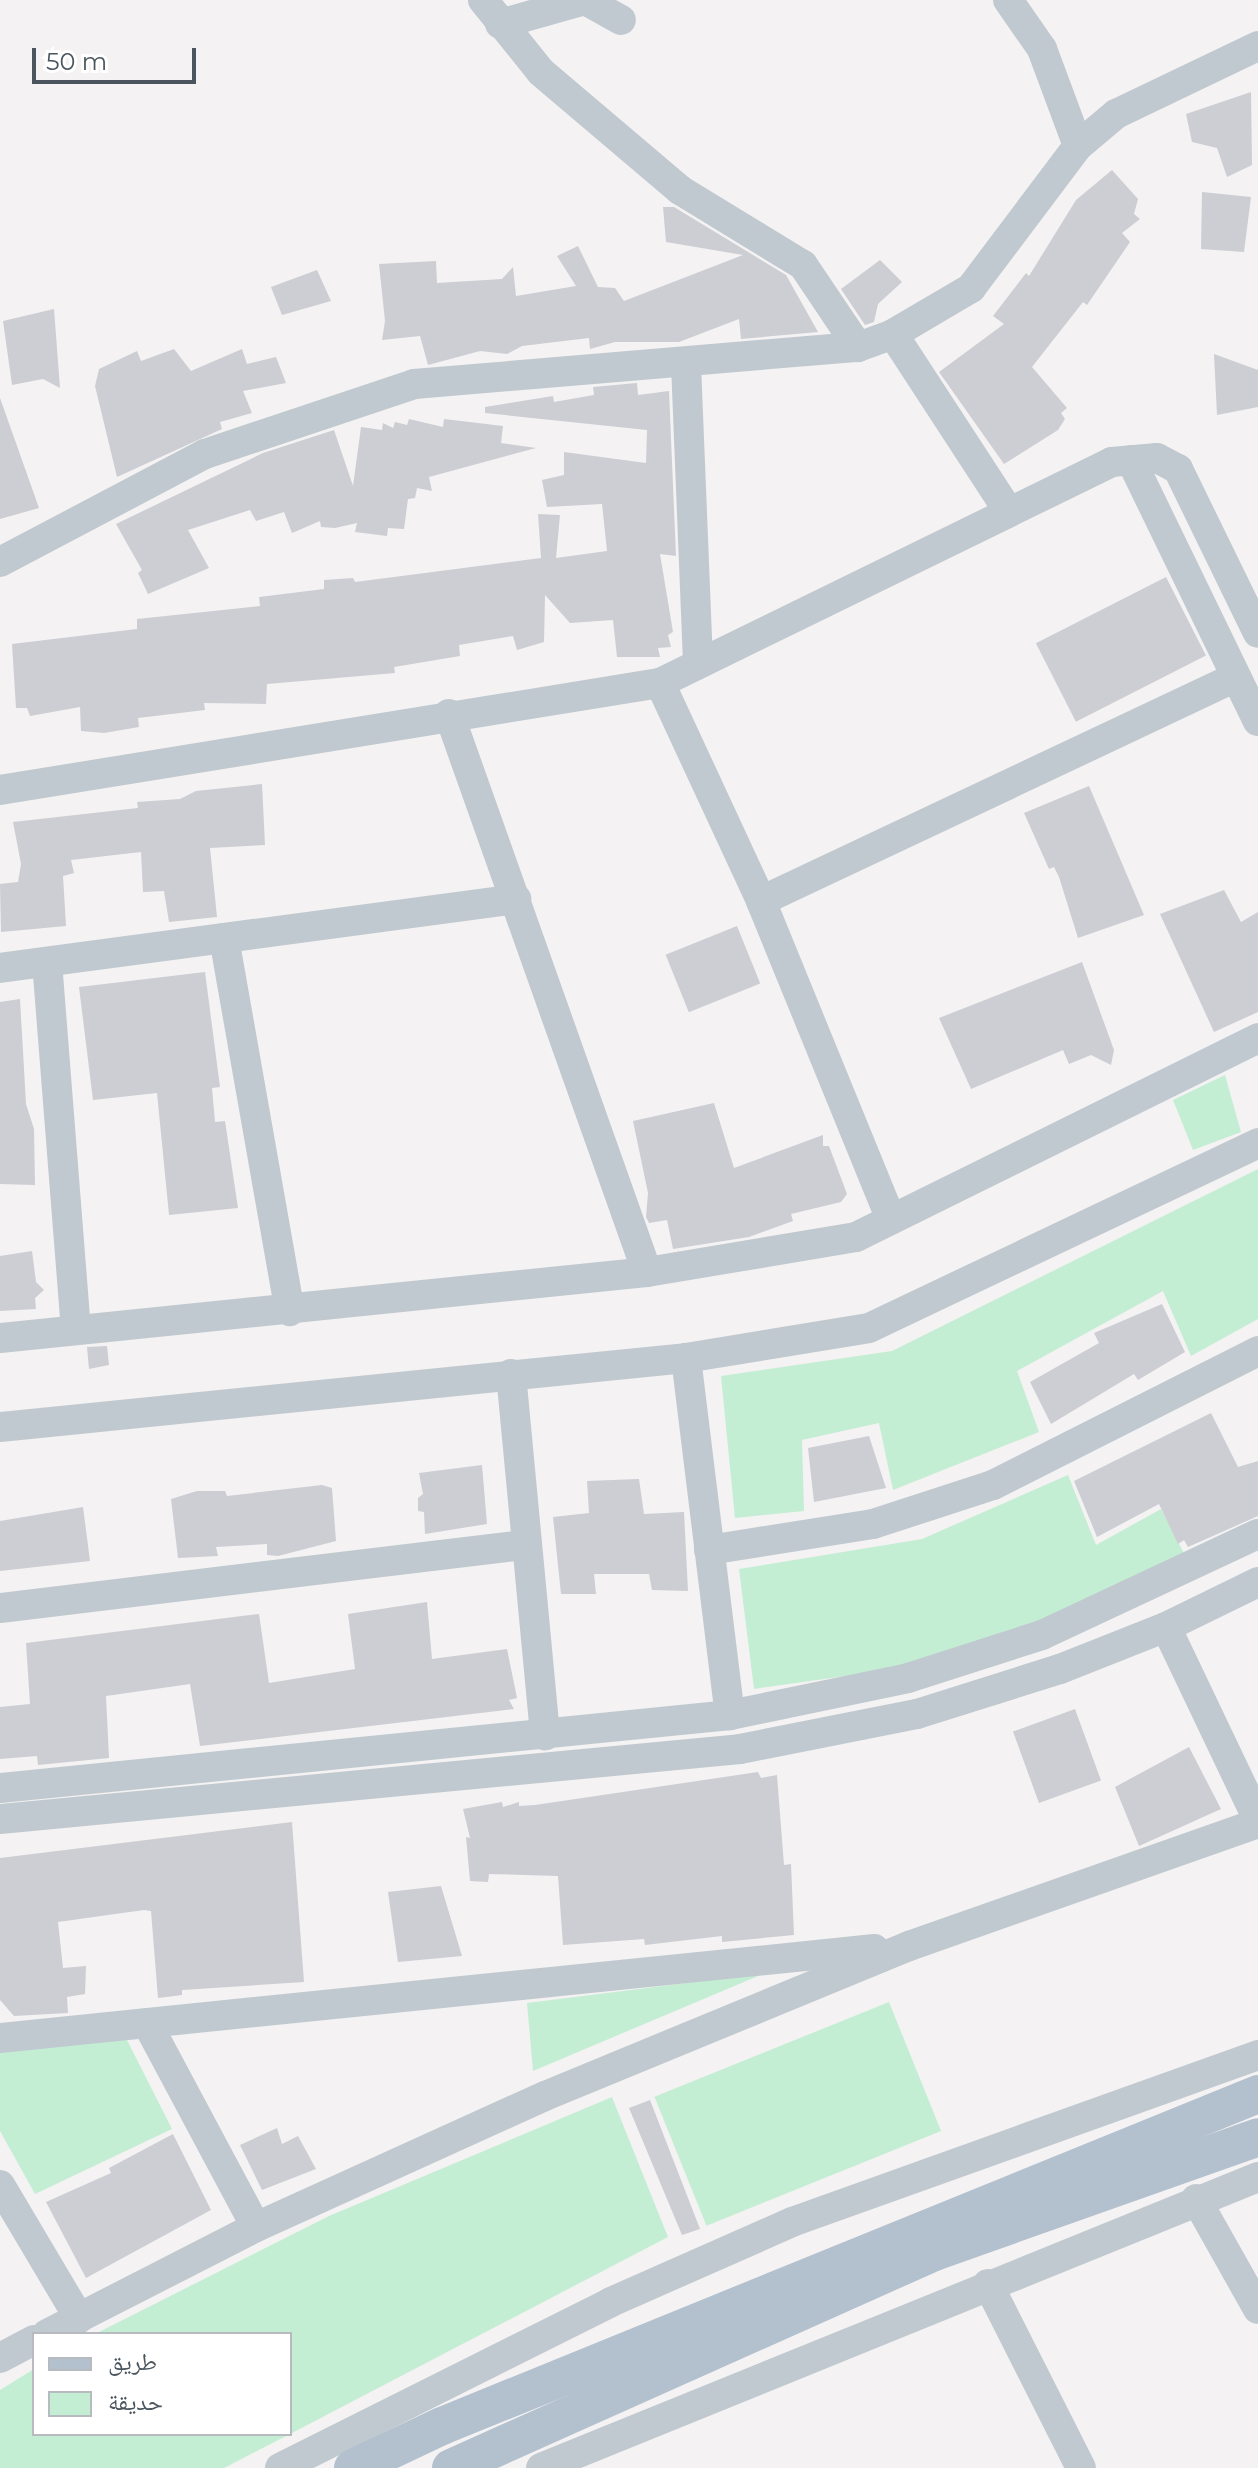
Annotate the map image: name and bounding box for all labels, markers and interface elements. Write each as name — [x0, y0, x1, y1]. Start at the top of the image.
scale bar — [36, 32, 200, 82]
text: 50 m — [46, 47, 107, 76]
legend — [32, 2332, 292, 2436]
text: طريق — [108, 2347, 157, 2376]
text: حديقة — [108, 2387, 163, 2416]

